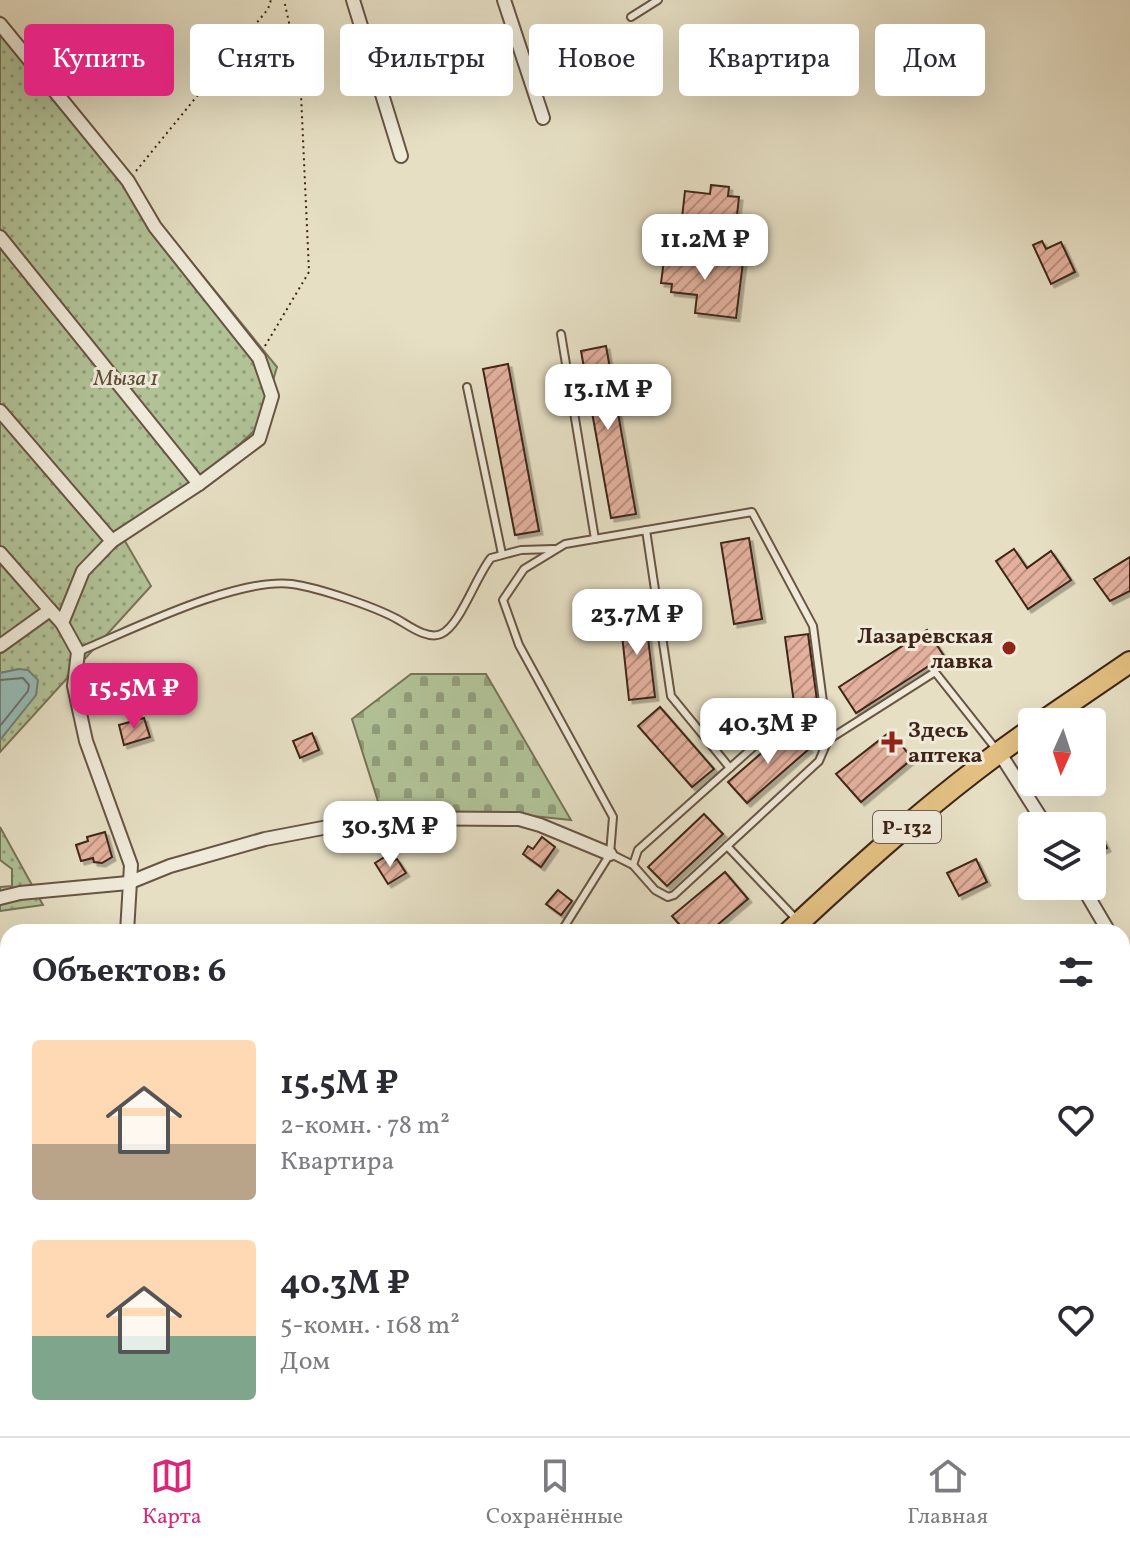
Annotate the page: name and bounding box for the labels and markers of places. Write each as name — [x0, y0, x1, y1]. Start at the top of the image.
pin: 11.2M ₽ — [631, 214, 779, 282]
pin: 13.1M ₽ — [534, 364, 682, 432]
pin: 23.7M ₽ — [563, 589, 711, 657]
place label: Лазаревская лавка — [857, 622, 993, 678]
marker: Лазаревская лавка — [1000, 639, 1018, 657]
pin: 15.5M ₽ — [60, 663, 208, 731]
pin: 40.3M ₽ — [694, 698, 842, 766]
place label: Здесь аптека — [908, 716, 983, 772]
marker: Здесь аптека — [883, 733, 901, 751]
pin: 30.3M ₽ — [316, 801, 464, 869]

